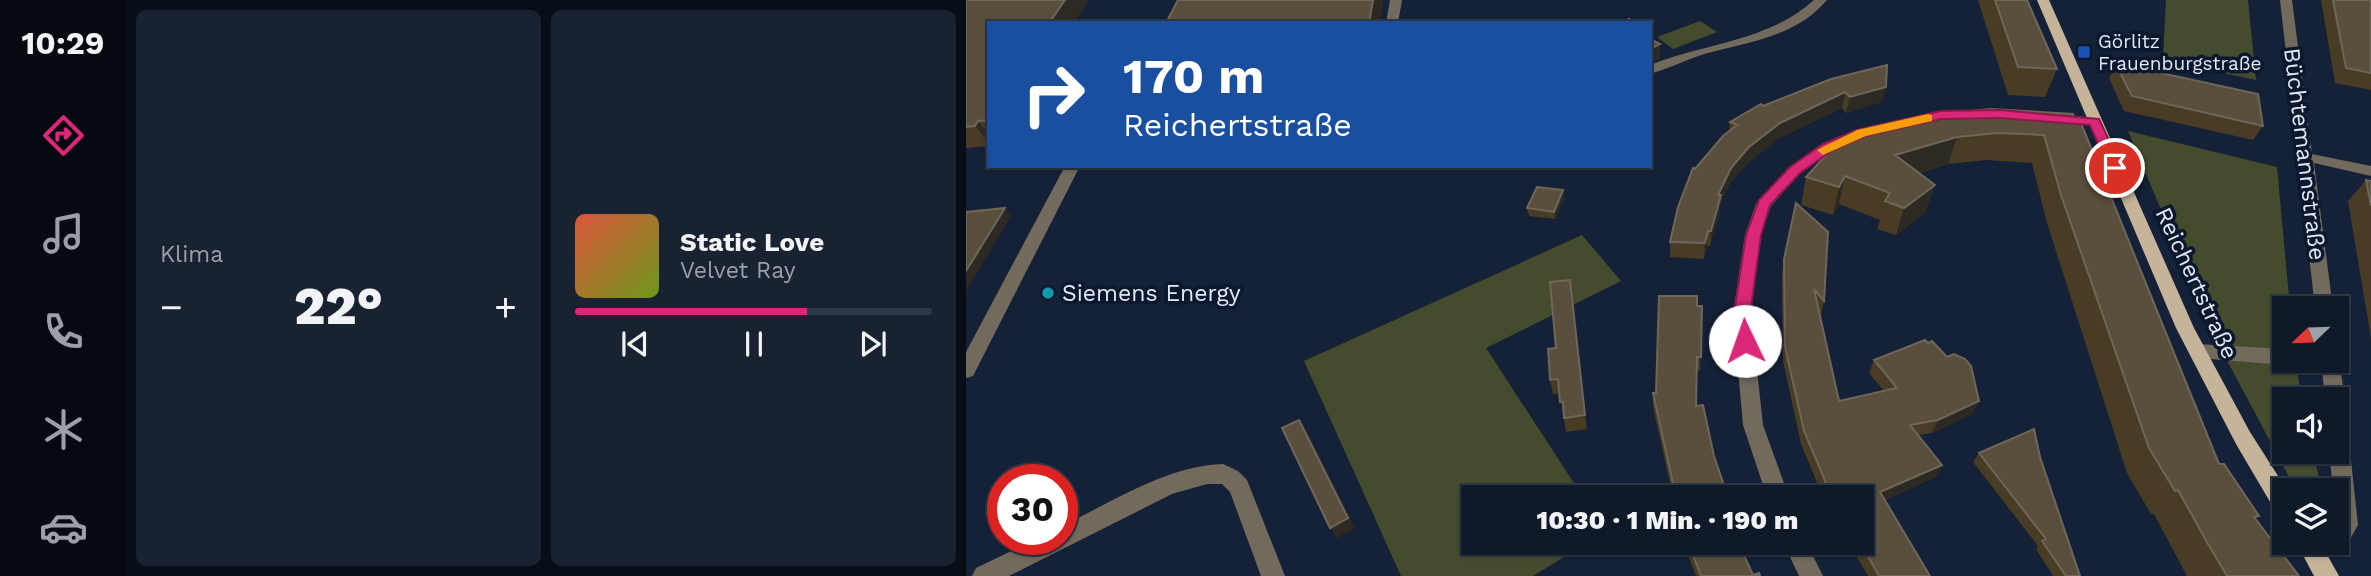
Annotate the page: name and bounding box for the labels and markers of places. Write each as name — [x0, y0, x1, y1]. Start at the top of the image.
place label: Görlitz Frauenburgstraße — [2098, 30, 2261, 75]
marker: Görlitz Frauenburgstraße — [2076, 44, 2092, 60]
pin — [2085, 138, 2145, 198]
place label: Siemens Energy — [1062, 280, 1241, 307]
marker: Siemens Energy — [1040, 285, 1056, 301]

